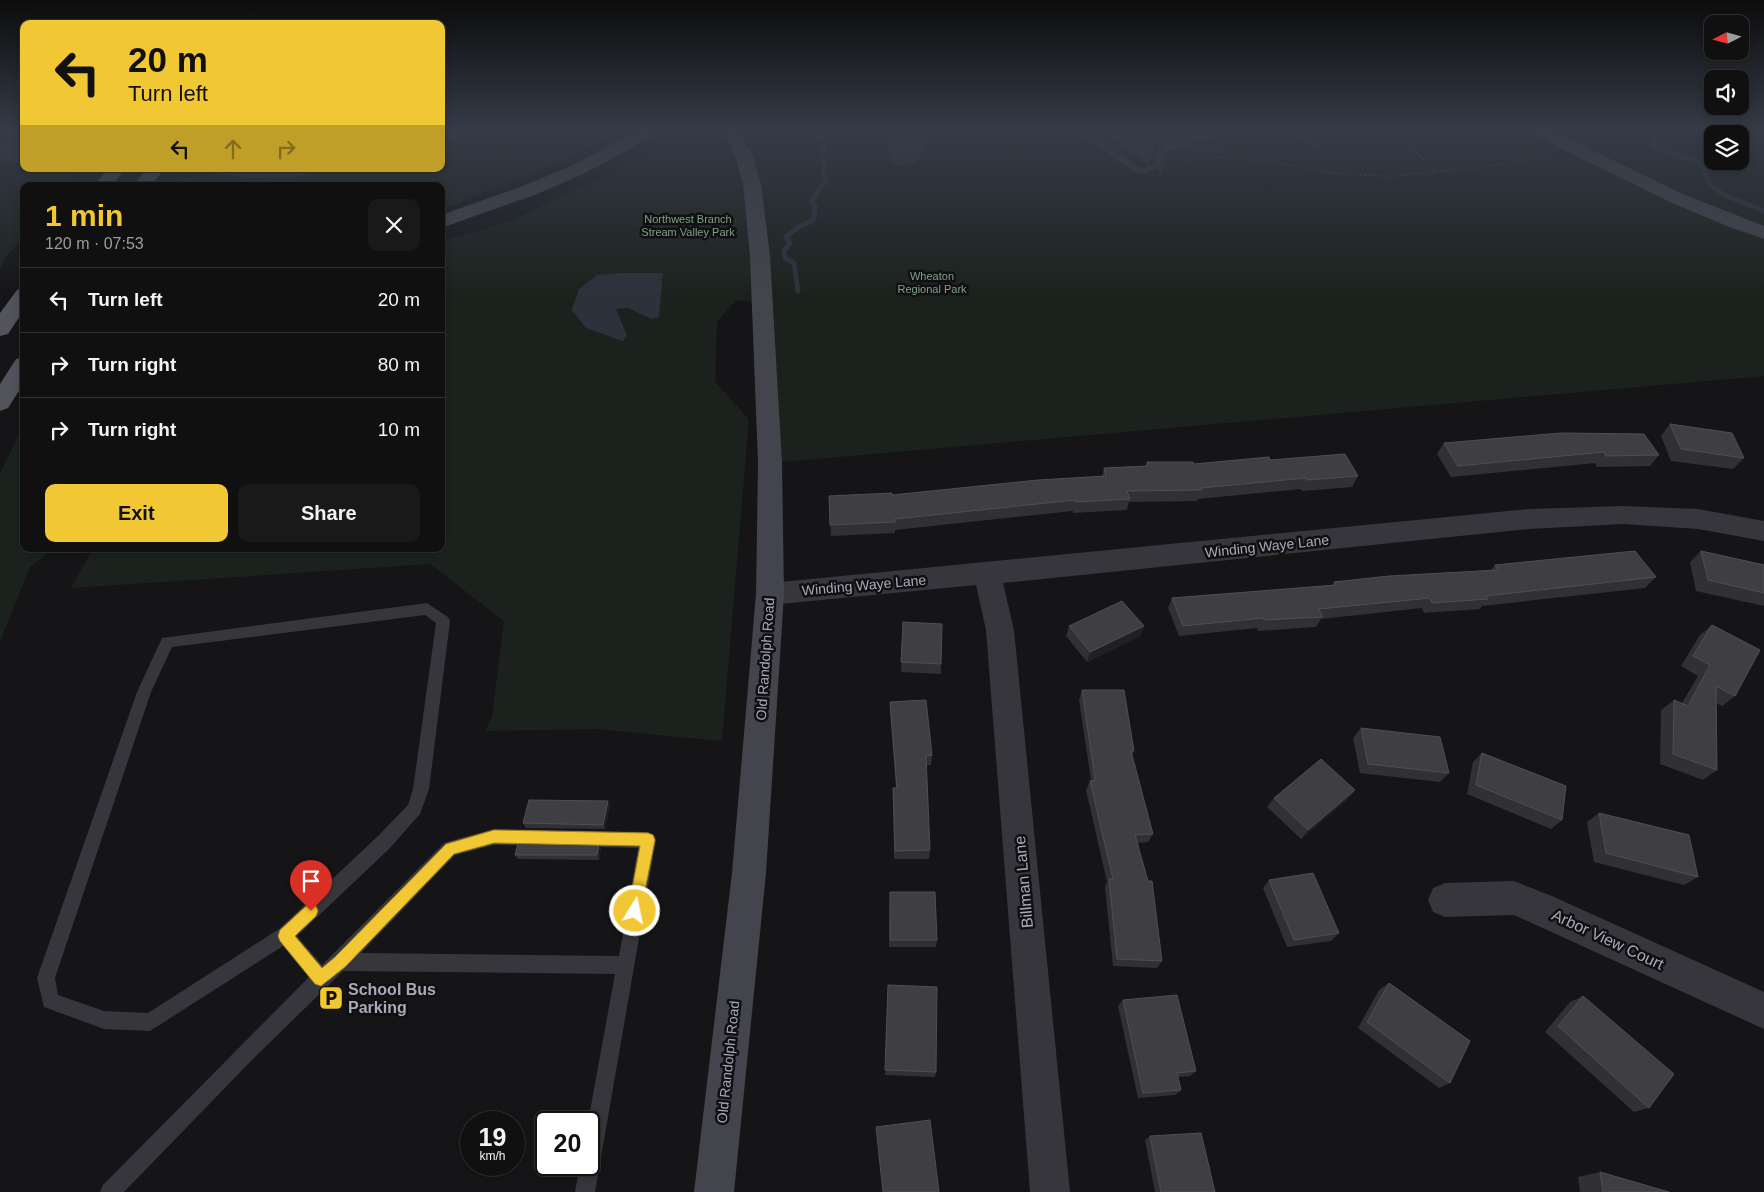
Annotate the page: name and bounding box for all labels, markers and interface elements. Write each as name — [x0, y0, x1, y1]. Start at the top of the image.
north arrow — [1704, 15, 1749, 60]
map controls — [1704, 15, 1749, 170]
icon: left — [45, 40, 110, 105]
text: 20 m — [128, 40, 208, 79]
button: sound — [1704, 70, 1749, 115]
text: Turn left — [128, 81, 208, 106]
button: layers — [1704, 125, 1749, 170]
icon: left — [166, 135, 194, 163]
icon: ahead — [219, 135, 247, 163]
icon: right — [272, 135, 300, 163]
text: 1 min — [45, 199, 123, 232]
button: close — [368, 199, 420, 251]
park label: Northwest Branch Stream Valley Park — [641, 213, 735, 238]
text: 120 m · 07:53 — [45, 235, 144, 252]
park label: Wheaton Regional Park — [897, 270, 967, 295]
icon: left — [45, 286, 73, 314]
text: Turn left — [88, 289, 163, 310]
text: 20 m — [378, 289, 420, 310]
icon: right — [45, 351, 73, 379]
text: Turn right — [88, 354, 176, 375]
text: 80 m — [378, 354, 420, 375]
icon: right — [45, 416, 73, 444]
text: Turn right — [88, 419, 176, 440]
text: 10 m — [378, 419, 420, 440]
button: Exit — [45, 484, 228, 542]
button: Share — [238, 484, 420, 542]
street label: Winding Waye Lane — [1204, 532, 1330, 560]
street label: Winding Waye Lane — [801, 572, 927, 598]
street label: Old Randolph Road — [753, 597, 777, 721]
street label: Billman Lane — [1011, 835, 1036, 929]
pin — [290, 860, 332, 911]
icon: arrive — [297, 867, 325, 895]
position arrow — [608, 884, 660, 936]
street label: Arbor View Court — [1549, 906, 1667, 973]
place label: School Bus Parking — [348, 981, 436, 1016]
parking icon: School Bus Parking — [318, 985, 344, 1011]
street label: Old Randolph Road — [714, 1000, 742, 1124]
speed limit sign: 20 — [535, 1111, 600, 1176]
text: 19 — [479, 1123, 506, 1151]
text: km/h — [479, 1149, 506, 1163]

